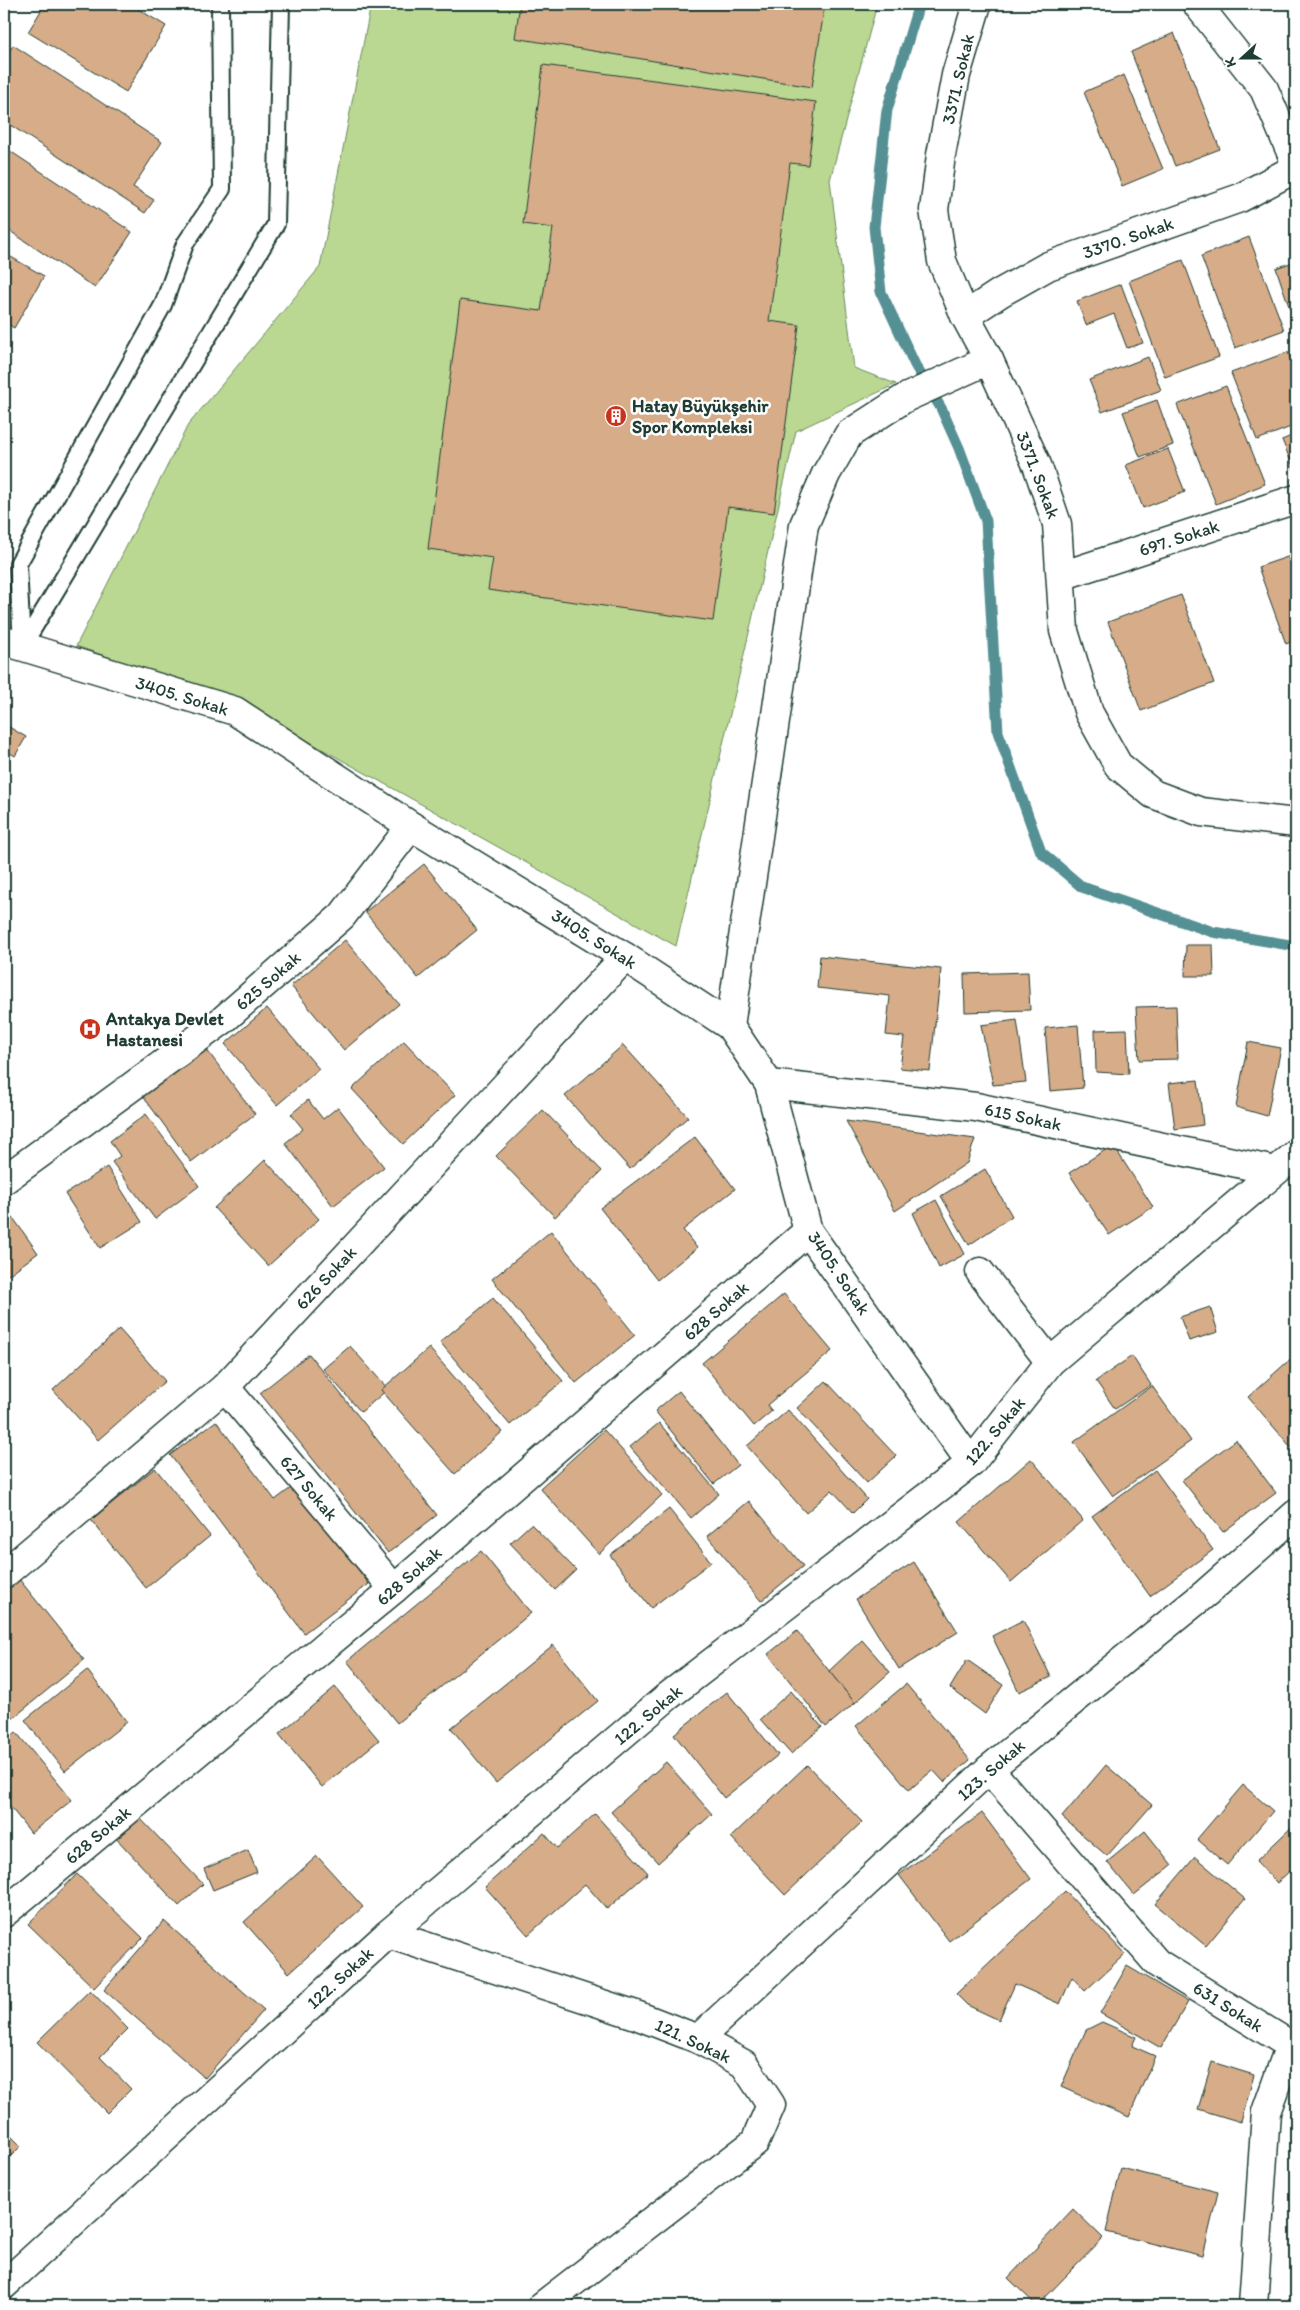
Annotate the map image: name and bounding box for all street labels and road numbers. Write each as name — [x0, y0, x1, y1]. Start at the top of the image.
street label: 3371. Sokak — [937, 32, 979, 126]
street label: 3370. Sokak — [1080, 212, 1176, 264]
street label: 3371. Sokak — [1011, 428, 1065, 522]
street label: 697. Sokak — [1136, 515, 1222, 561]
street label: 3405. Sokak — [133, 671, 231, 721]
street label: 3405. Sokak — [547, 904, 641, 974]
street label: 625 Sokak — [231, 947, 305, 1015]
street label: 615 Sokak — [983, 1098, 1063, 1136]
street label: 3405. Sokak — [803, 1227, 875, 1319]
street label: 626 Sokak — [291, 1242, 361, 1314]
street label: 628 Sokak — [679, 1277, 753, 1345]
street label: 122. Sokak — [960, 1392, 1030, 1470]
street label: 627 Sokak — [275, 1451, 343, 1525]
street label: 628 Sokak — [372, 1542, 446, 1610]
street label: 122. Sokak — [609, 1680, 687, 1750]
street label: 123. Sokak — [953, 1735, 1029, 1805]
street label: 628 Sokak — [60, 1801, 136, 1869]
street label: 122. Sokak — [302, 1942, 378, 2014]
street label: 631 Sokak — [1189, 1977, 1267, 2037]
street label: 121. Sokak — [651, 2014, 735, 2068]

